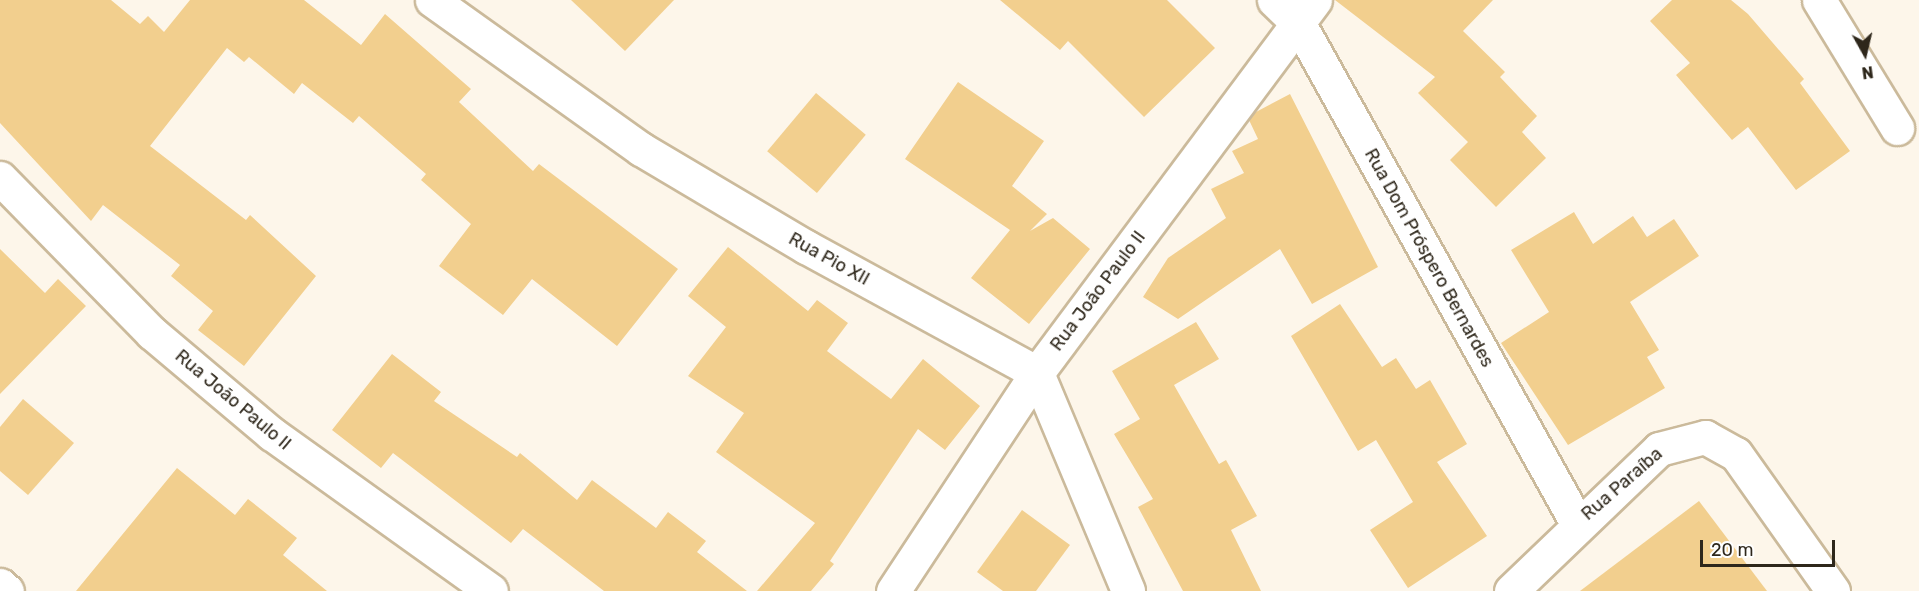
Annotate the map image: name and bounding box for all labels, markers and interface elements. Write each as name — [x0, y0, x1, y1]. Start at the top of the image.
north arrow — [1835, 24, 1895, 84]
text: N — [1861, 62, 1875, 83]
street label: Rua Dom Próspero Bernardes — [1360, 145, 1498, 371]
street label: Rua João Paulo II — [1046, 227, 1150, 355]
street label: Rua Pio XII — [785, 228, 873, 290]
street label: Rua João Paulo II — [171, 345, 295, 455]
street label: Rua Paraíba — [1577, 443, 1667, 525]
scale bar — [1703, 528, 1838, 566]
text: 20 m — [1711, 539, 1753, 561]

